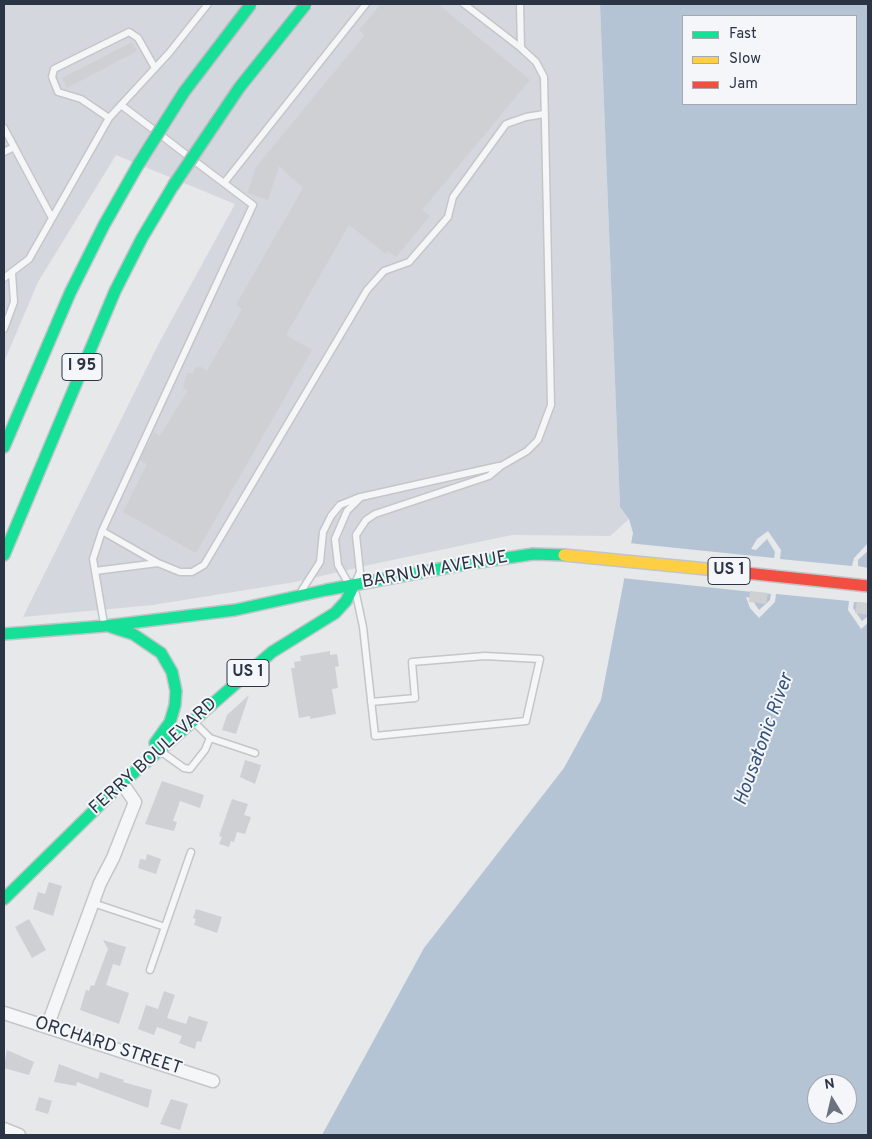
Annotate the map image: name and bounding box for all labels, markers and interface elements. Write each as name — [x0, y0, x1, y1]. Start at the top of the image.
legend — [682, 15, 857, 105]
text: Fast — [729, 25, 757, 44]
text: Slow — [729, 50, 761, 69]
text: Jam — [729, 75, 758, 94]
road number: I 95 — [62, 354, 102, 381]
street label: BARNUM AVENUE — [360, 548, 510, 594]
road number: US 1 — [708, 558, 750, 584]
road number: US 1 — [227, 660, 269, 686]
water label: Housatonic River — [731, 671, 799, 809]
street label: FERRY BOULEVARD — [86, 694, 222, 820]
street label: ORCHARD STREET — [32, 1013, 184, 1081]
north arrow — [807, 1074, 857, 1124]
text: N — [823, 1075, 836, 1094]

